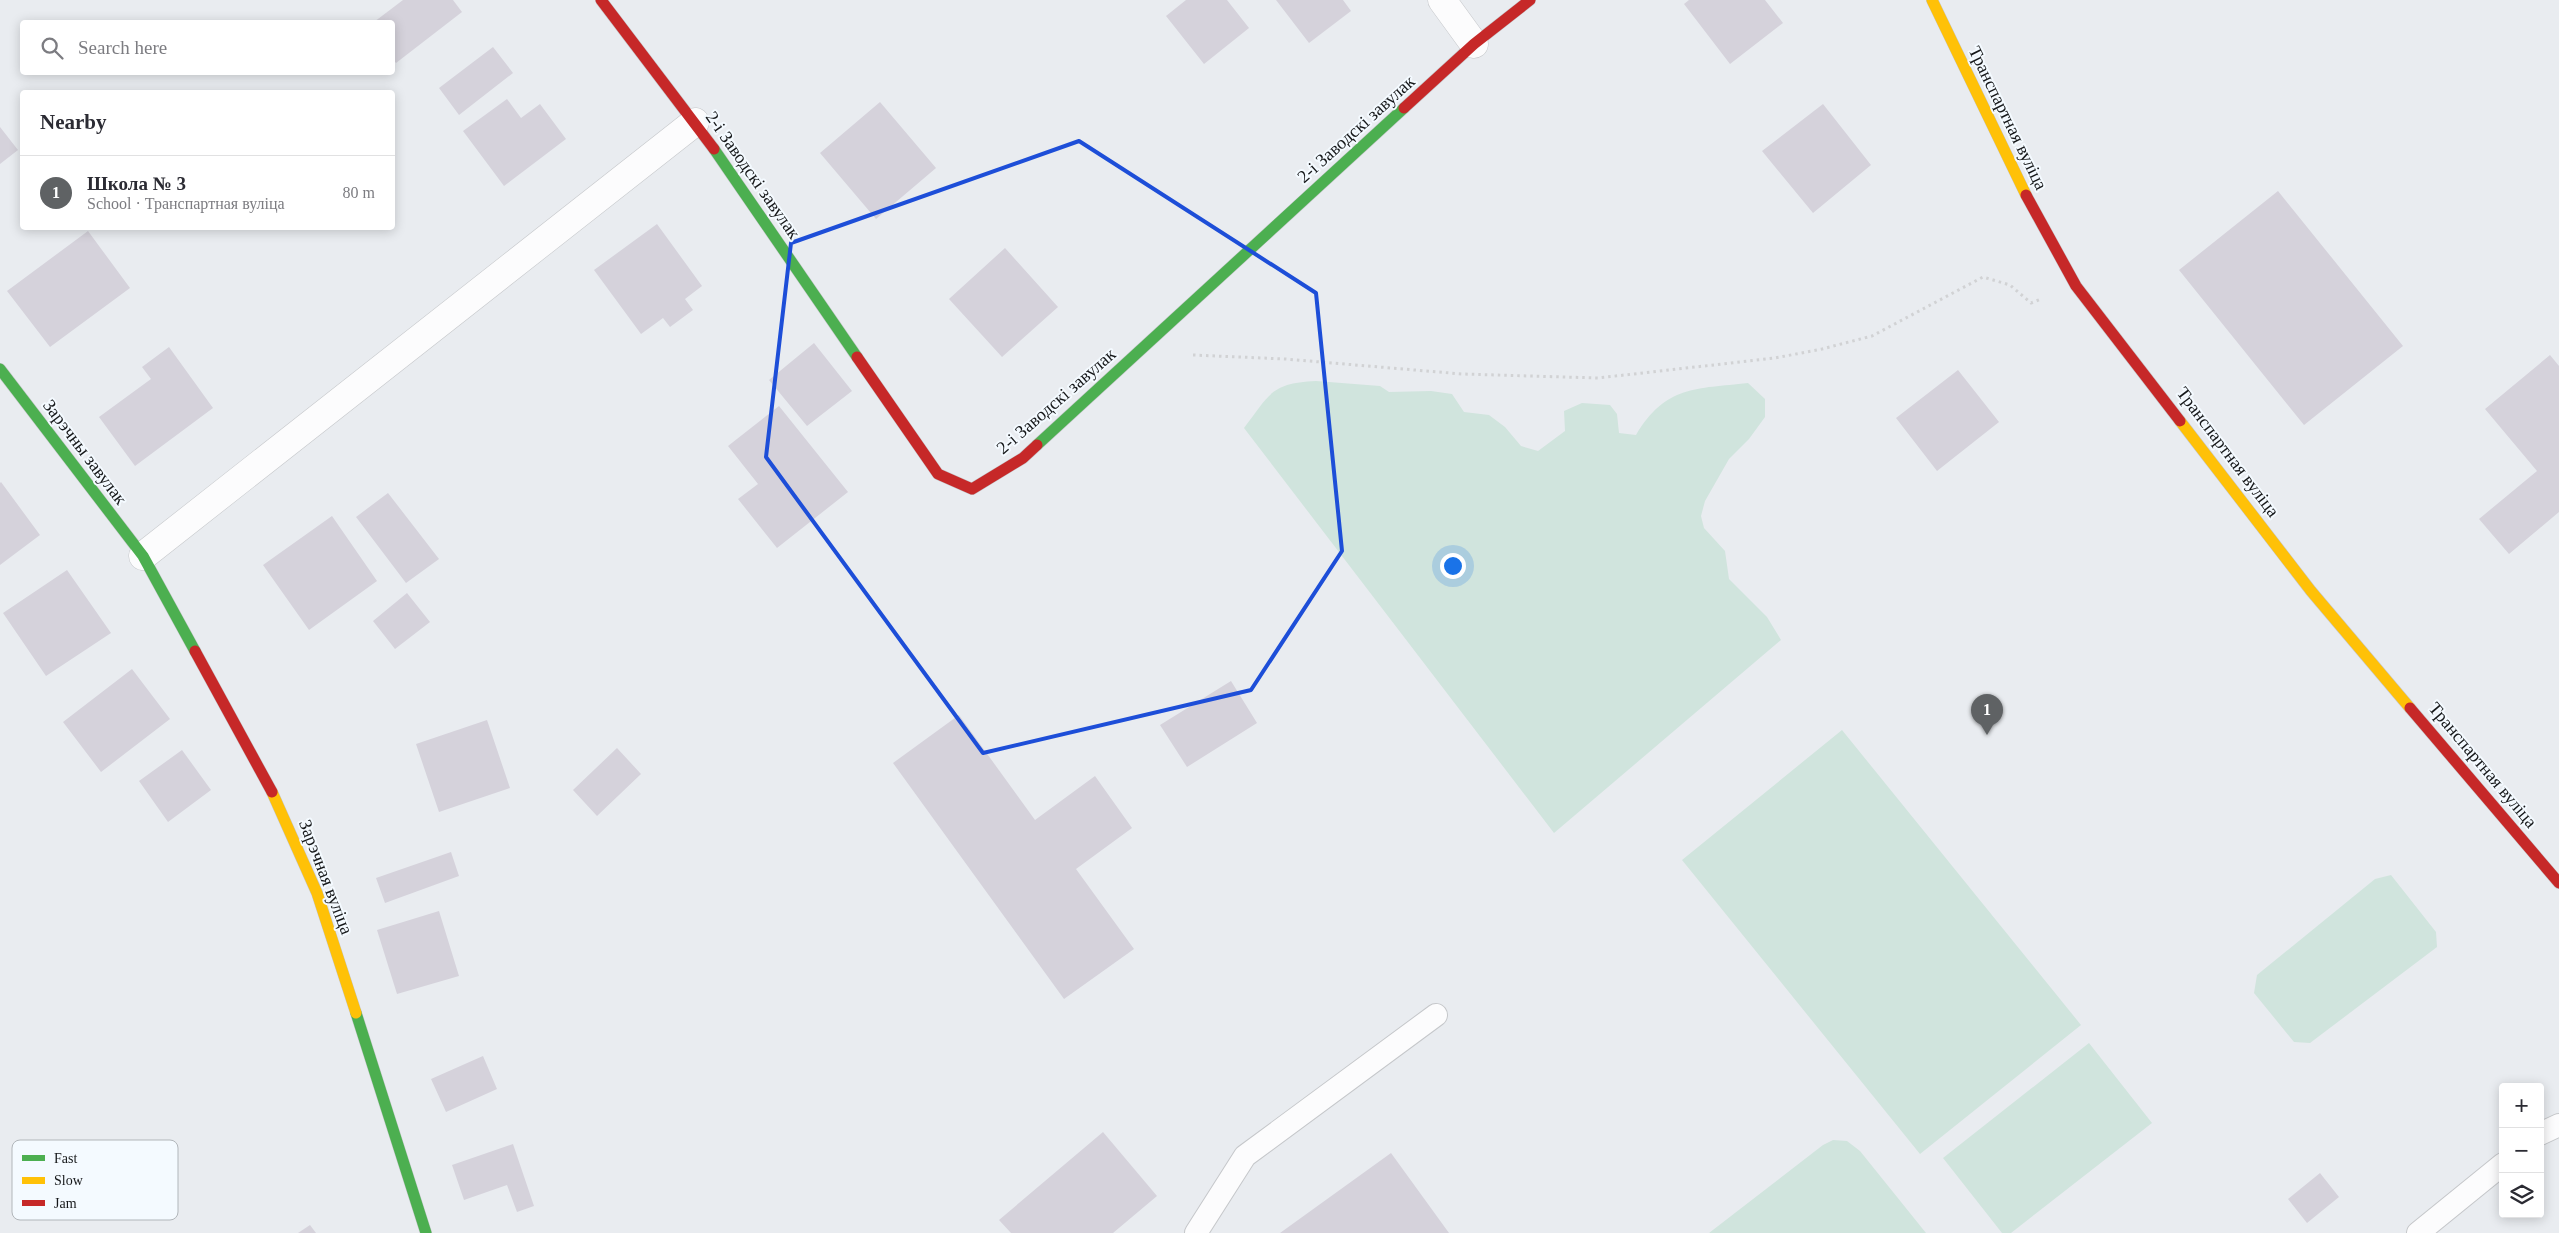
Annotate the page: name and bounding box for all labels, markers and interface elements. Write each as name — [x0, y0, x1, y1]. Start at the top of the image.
search box — [20, 20, 395, 75]
icon: search — [38, 34, 66, 62]
text: Search here — [78, 37, 167, 58]
street label: Транспартная вуліца — [1965, 43, 2051, 193]
street label: 2-і Заводскі завулак — [1293, 71, 1419, 187]
street label: 2-і Заводскі завулак — [702, 108, 805, 243]
text: Nearby — [40, 110, 107, 134]
text: Школа № 3 — [87, 173, 186, 194]
text: 1 — [52, 184, 60, 201]
text: 80 m — [343, 184, 375, 201]
text: School · Транспартная вуліца — [87, 195, 285, 212]
street label: 2-і Заводскі завулак — [993, 344, 1120, 458]
street label: Транспартная вуліца — [2173, 383, 2283, 521]
street label: Зарэчны завулак — [39, 396, 131, 509]
your location — [1440, 553, 1466, 579]
pin: 1 — [1971, 694, 2003, 735]
street label: Транспартная вуліца — [2425, 698, 2541, 832]
street label: Зарэчная вуліца — [295, 817, 357, 937]
map controls — [2499, 1083, 2544, 1218]
button: + — [2499, 1083, 2544, 1128]
button: − — [2499, 1128, 2544, 1173]
legend — [12, 1140, 178, 1220]
text: Fast — [54, 1151, 77, 1166]
text: Slow — [54, 1173, 84, 1188]
button: layers — [2499, 1173, 2544, 1218]
text: Jam — [54, 1196, 77, 1211]

